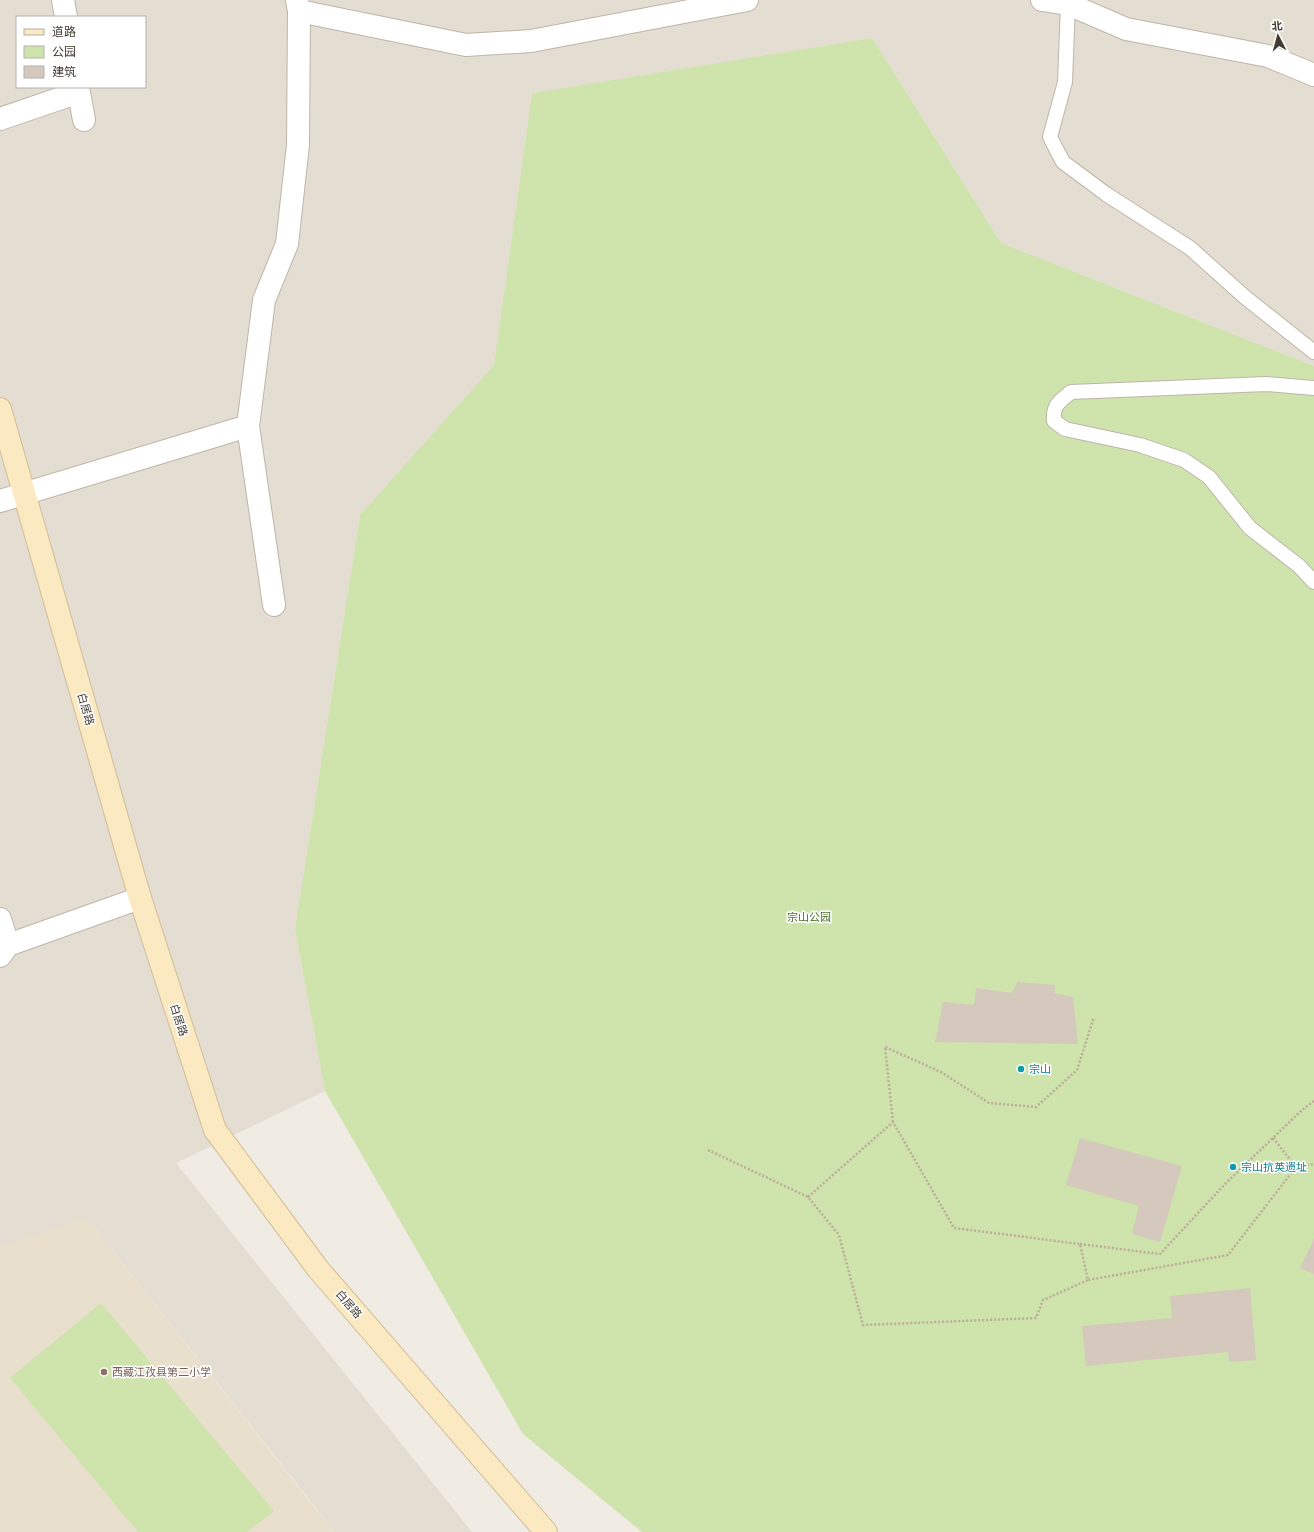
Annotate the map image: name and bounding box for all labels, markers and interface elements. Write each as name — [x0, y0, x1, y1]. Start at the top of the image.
legend — [16, 16, 146, 88]
north arrow — [1258, 16, 1298, 56]
text: 北 — [1271, 19, 1283, 34]
text: 道路 — [52, 24, 76, 39]
text: 公园 — [52, 44, 76, 59]
text: 建筑 — [52, 64, 76, 79]
street label: 白居路 — [75, 691, 97, 727]
park label: 宗山公园 — [787, 910, 831, 924]
street label: 白居路 — [167, 1002, 191, 1038]
place label: 宗山 — [1029, 1062, 1051, 1076]
marker: 宗山 — [1016, 1064, 1026, 1074]
place label: 宗山抗英遗址 — [1241, 1160, 1307, 1174]
marker: 宗山抗英遗址 — [1228, 1162, 1238, 1172]
street label: 白居路 — [333, 1287, 365, 1321]
place label: 西藏江孜县第二小学 — [112, 1365, 211, 1379]
marker: 西藏江孜县第二小学 — [99, 1367, 109, 1377]

